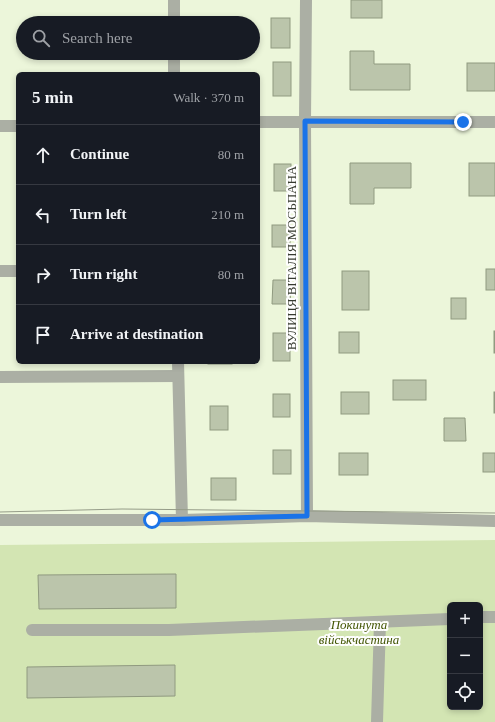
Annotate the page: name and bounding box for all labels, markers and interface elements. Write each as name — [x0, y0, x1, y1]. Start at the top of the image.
search box — [16, 16, 260, 60]
icon: search — [30, 27, 52, 49]
text: Search here — [62, 30, 132, 46]
text: 5 min — [32, 88, 73, 107]
text: Walk · 370 m — [173, 90, 244, 105]
route end — [454, 113, 472, 131]
icon: ahead — [32, 144, 54, 166]
text: Continue — [70, 146, 129, 162]
text: 80 m — [218, 147, 244, 162]
street label: ВУЛИЦЯ ВІТАЛІЯ МОСЬПАНА — [284, 165, 299, 350]
icon: left — [32, 204, 54, 226]
text: Turn left — [70, 206, 127, 222]
text: 210 m — [211, 207, 244, 222]
icon: right — [32, 264, 54, 286]
text: Turn right — [70, 266, 137, 282]
text: 80 m — [218, 267, 244, 282]
icon: arrive — [32, 324, 54, 346]
text: Arrive at destination — [70, 326, 203, 342]
route start — [143, 511, 161, 529]
map controls — [447, 602, 483, 710]
button: + — [447, 602, 483, 638]
park label: Покинута військчастина — [319, 617, 400, 647]
button: − — [447, 638, 483, 674]
button: locate — [447, 674, 483, 710]

